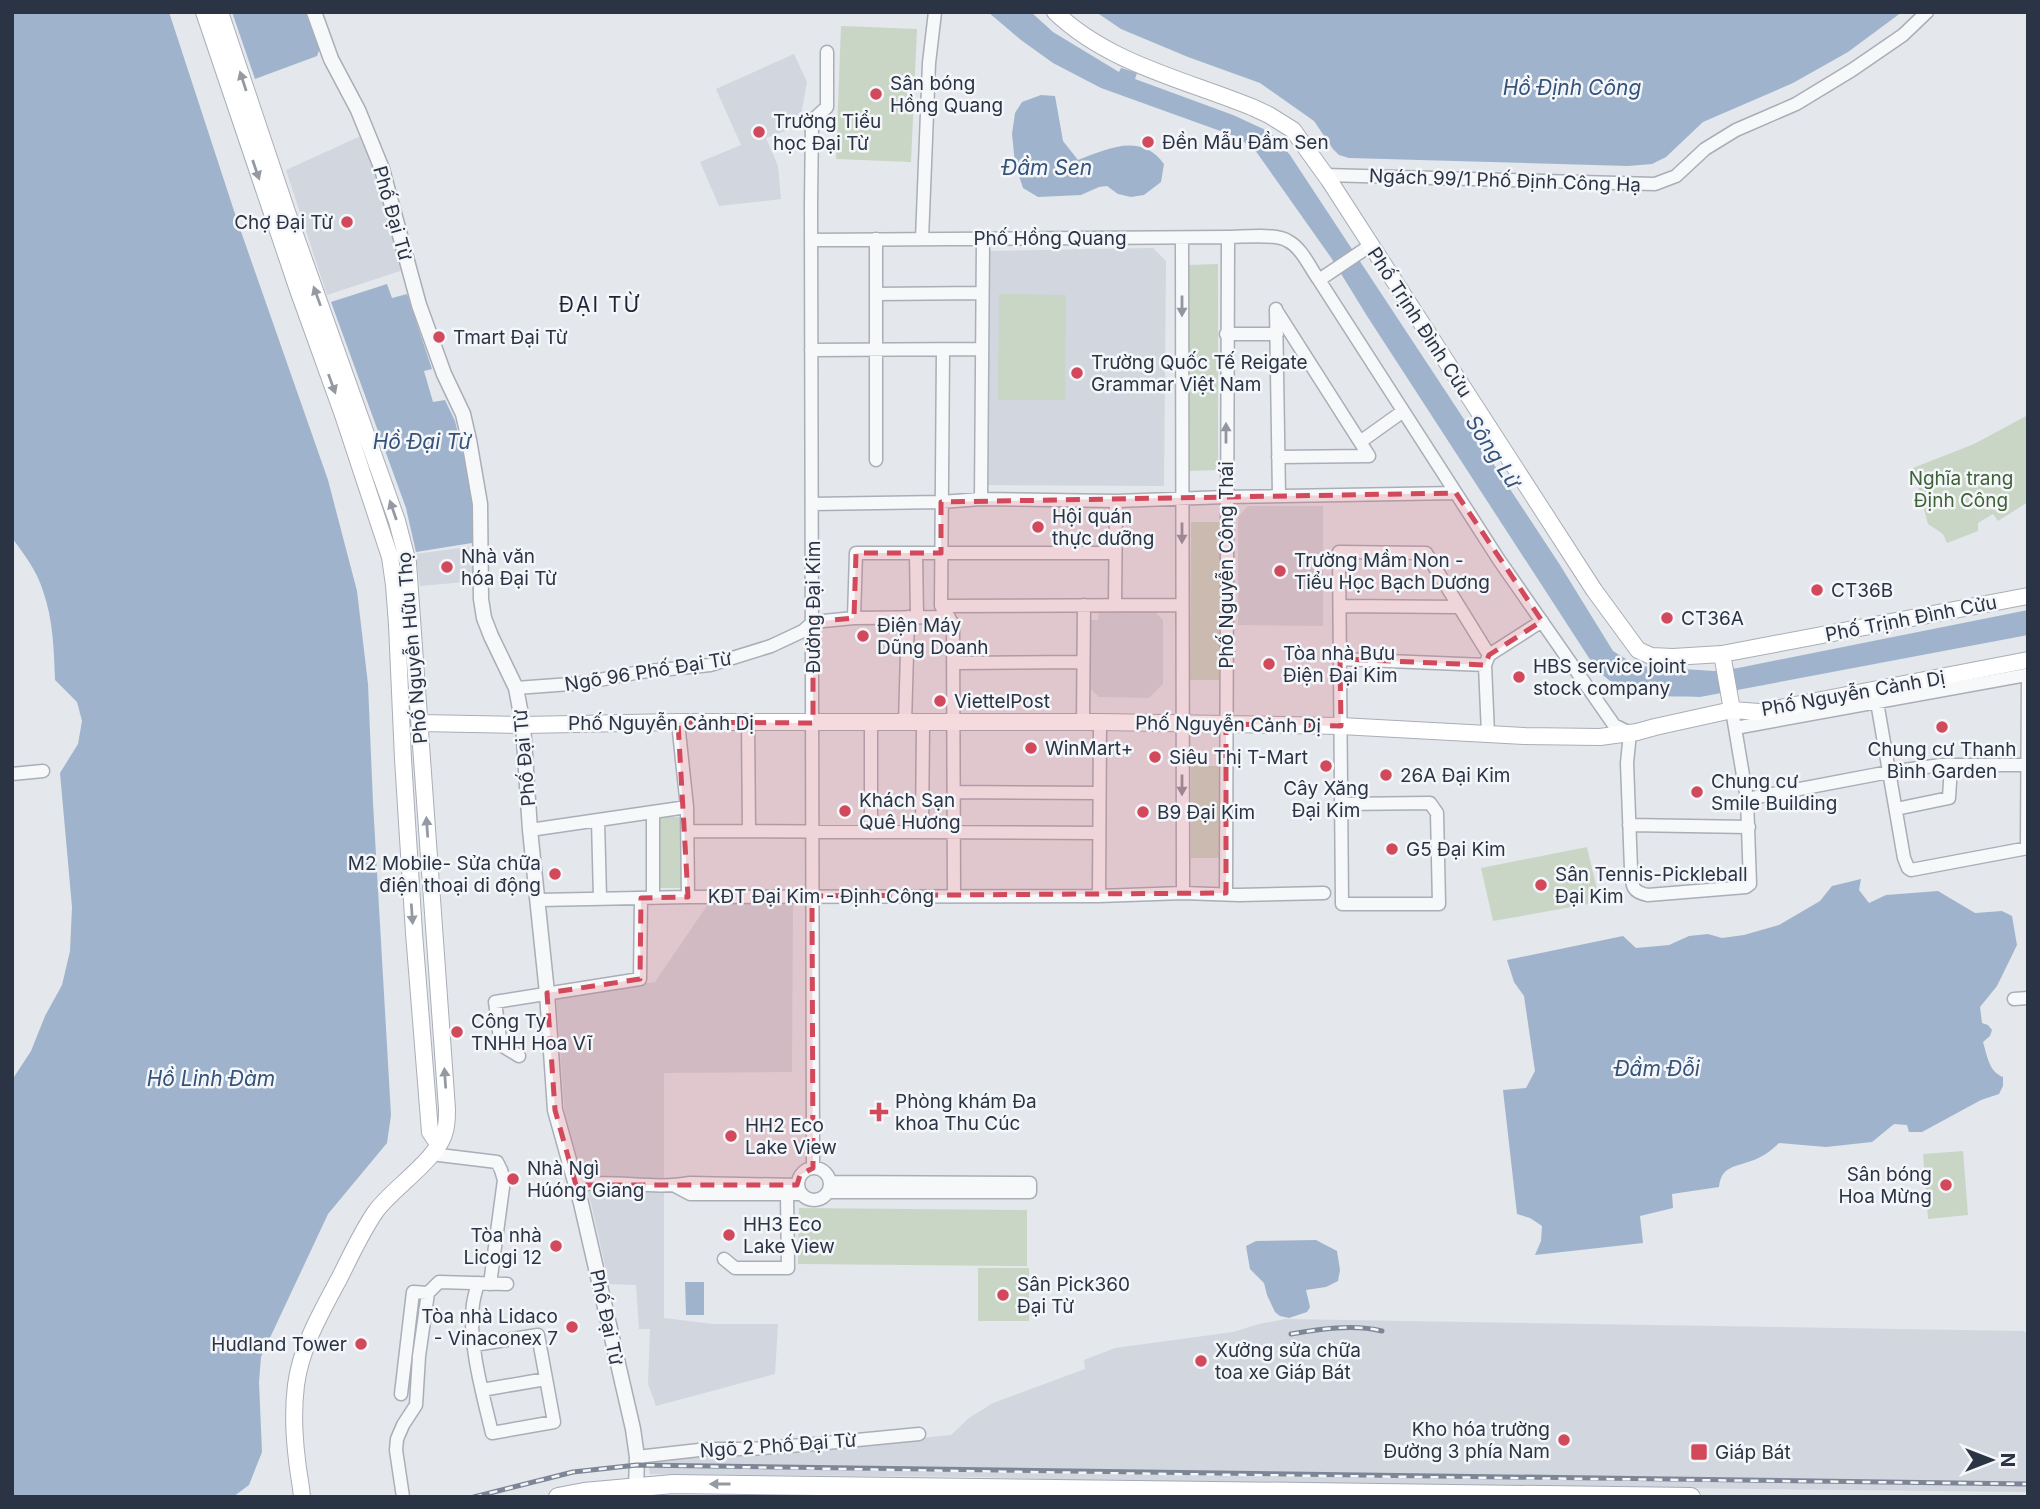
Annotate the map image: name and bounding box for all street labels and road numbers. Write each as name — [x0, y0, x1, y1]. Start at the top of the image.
street label: Phố Đại Từ — [368, 163, 417, 263]
street label: Ngách 99/1 Phố Định Công Hạ — [1369, 164, 1641, 197]
street label: Phố Hồng Quang — [973, 227, 1127, 250]
street label: Phố Trịnh Đình Cửu — [1363, 243, 1477, 402]
street label: Phố Nguyễn Công Thái — [1215, 461, 1238, 669]
street label: Đường Đại Kim — [802, 540, 825, 674]
street label: Phố Nguyễn Hữu Thọ — [393, 551, 432, 745]
street label: Phố Trịnh Đình Cửu — [1823, 591, 1999, 646]
street label: Ngõ 96 Phố Đại Từ — [563, 647, 733, 696]
street label: Phố Nguyễn Cảnh Dị — [1760, 666, 1947, 721]
street label: Phố Đại Từ — [509, 708, 540, 807]
street label: Phố Nguyễn Cảnh Dị — [1135, 711, 1321, 738]
street label: Phố Nguyễn Cảnh Dị — [568, 712, 754, 735]
street label: KĐT Đại Kim - Định Công — [708, 885, 934, 908]
street label: Phố Đại Từ — [585, 1267, 628, 1367]
street label: Ngõ 2 Phố Đại Từ — [699, 1429, 857, 1462]

